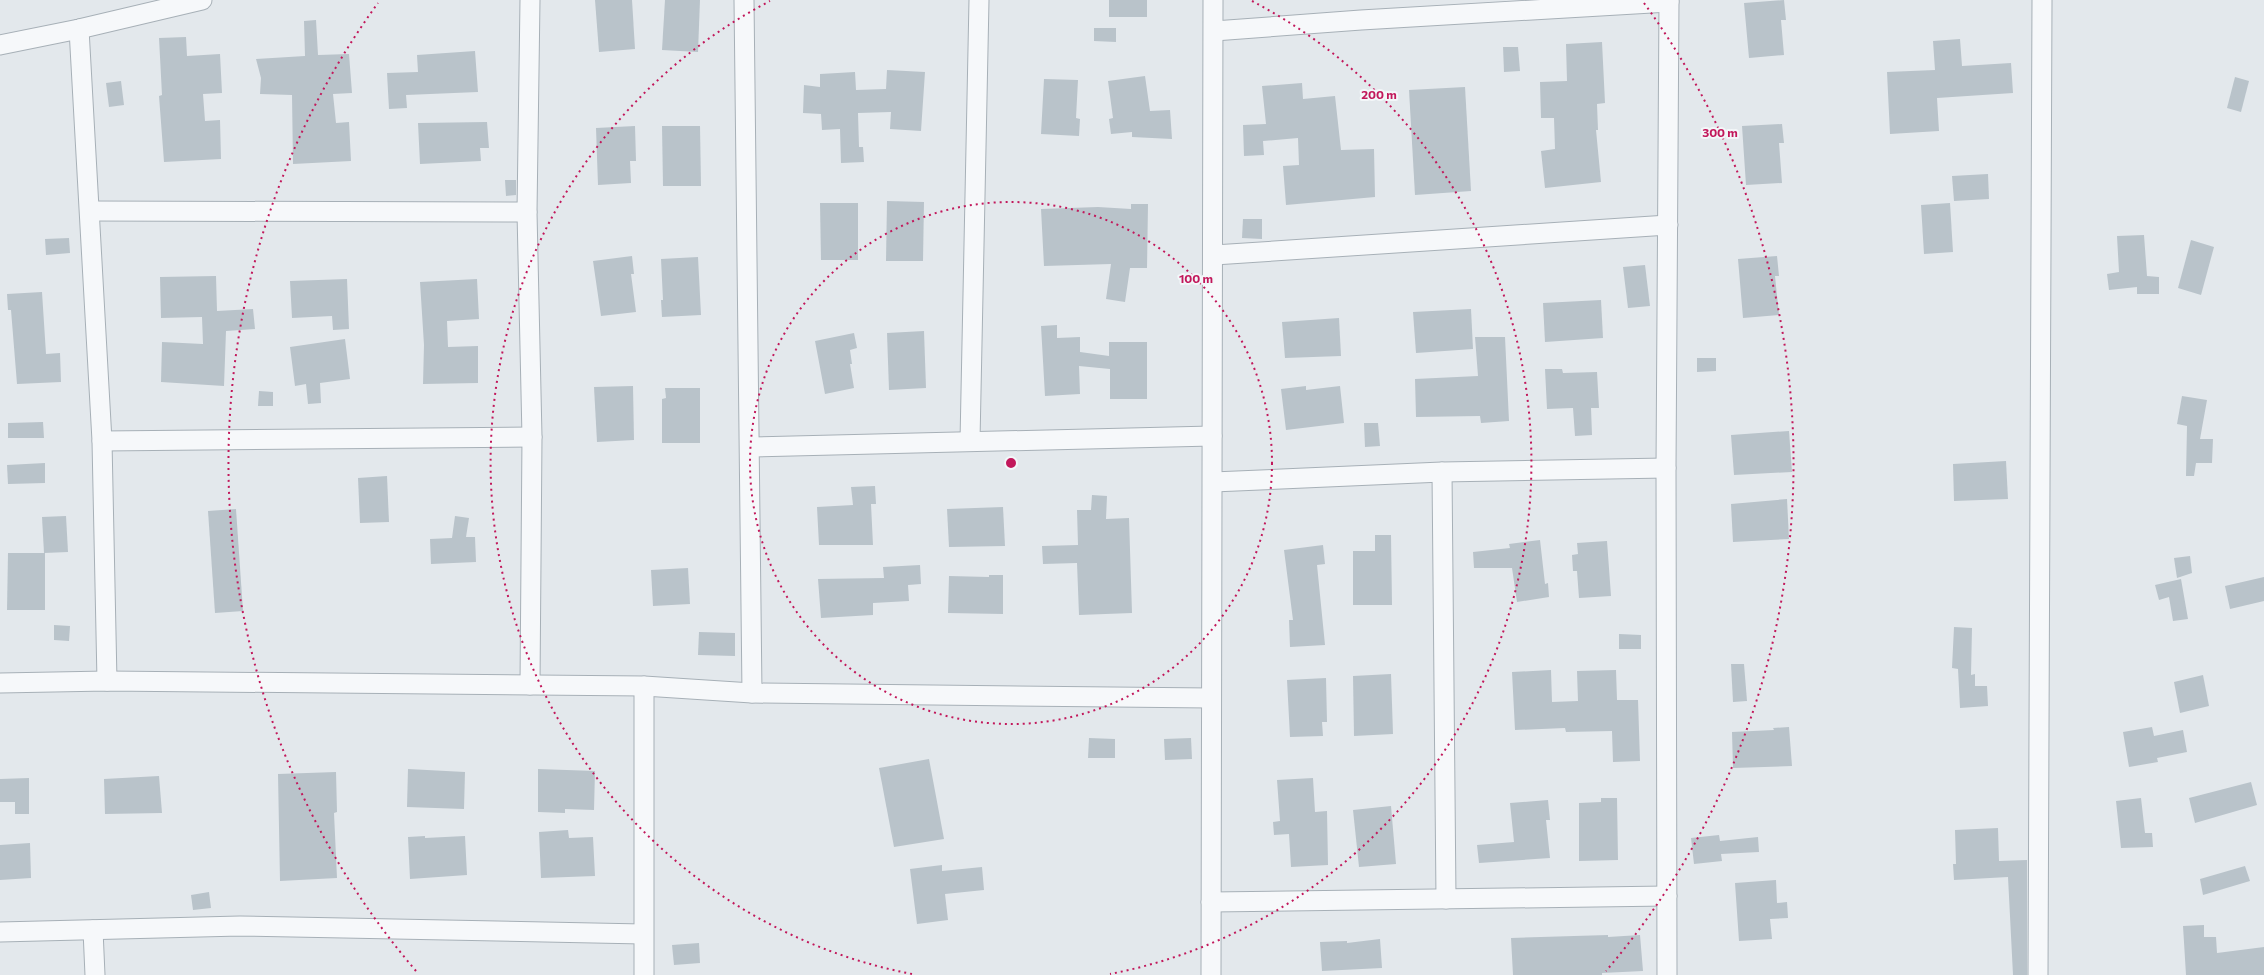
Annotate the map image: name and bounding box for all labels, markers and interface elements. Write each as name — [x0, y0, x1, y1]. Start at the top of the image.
text: 200 m — [1361, 87, 1397, 101]
text: 300 m — [1702, 125, 1738, 139]
text: 100 m — [1179, 271, 1213, 285]
centre of rings — [1004, 456, 1018, 470]

